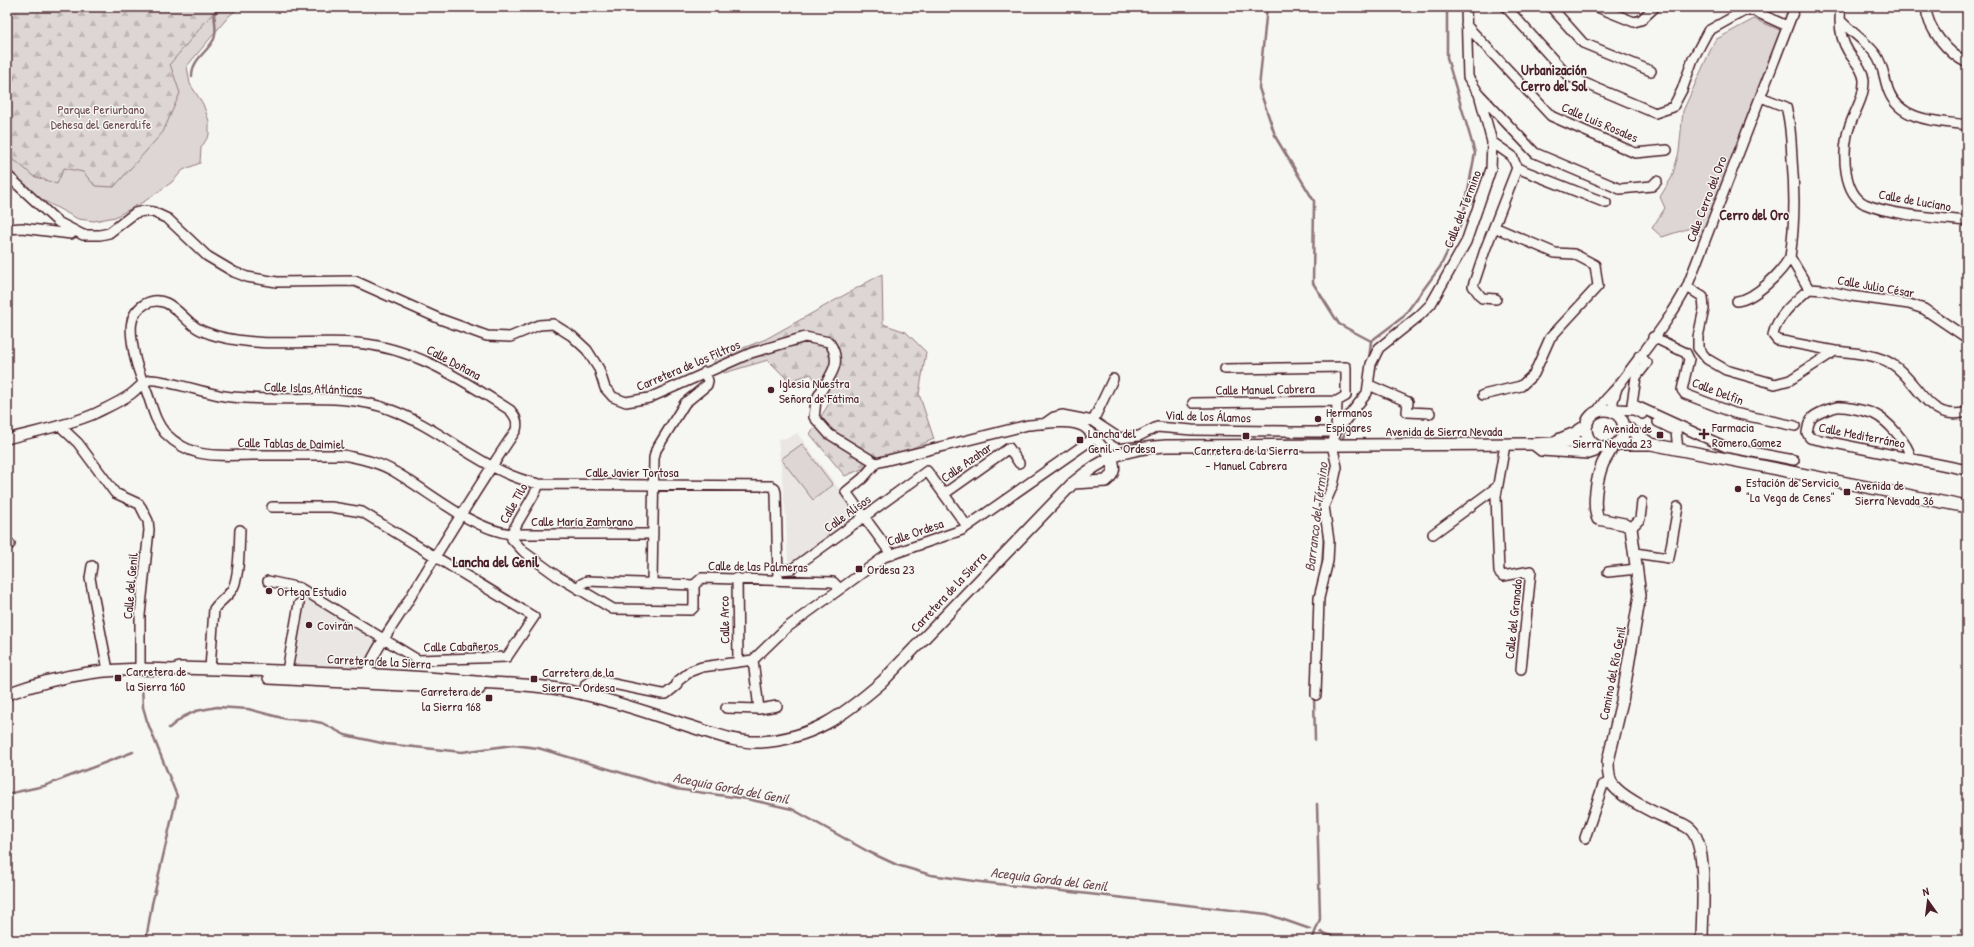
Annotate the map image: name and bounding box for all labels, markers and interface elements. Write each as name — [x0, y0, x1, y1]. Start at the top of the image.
district label: Urbanización Cerro del Sol — [1521, 60, 1588, 95]
street label: Calle Luis Rosales — [1559, 98, 1641, 146]
park label: Parque Periurbano Dehesa del Generalife — [51, 100, 151, 133]
street label: Calle Cerro del Oro — [1681, 153, 1731, 245]
street label: Calle del Término — [1439, 168, 1485, 250]
street label: Calle de Luciano — [1877, 185, 1953, 215]
district label: Cerro del Oro — [1719, 205, 1789, 224]
street label: Calle Julio César — [1836, 270, 1916, 302]
street label: Carretera de los Filtros — [633, 335, 743, 395]
street label: Calle Doñana — [424, 340, 484, 384]
street label: Calle Delfín — [1689, 373, 1747, 409]
place label: Iglesia Nuestra Señora de Fátima — [779, 374, 859, 407]
street label: Calle Islas Atlánticas — [264, 377, 362, 399]
street label: Calle Manuel Cabrera — [1215, 379, 1315, 399]
marker: Iglesia Nuestra Señora de Fátima — [766, 385, 776, 395]
place label: Hermanos Espigares — [1326, 403, 1372, 436]
street label: Vial de los Álamos — [1165, 406, 1251, 426]
marker: Hermanos Espigares — [1313, 414, 1323, 424]
place label: Farmacia Romero Gomez — [1711, 418, 1782, 451]
street label: Calle Mediterráneo — [1817, 418, 1907, 452]
place label: Avenida de Sierra Nevada 23 — [1572, 419, 1652, 452]
street label: Avenida de Sierra Nevada — [1386, 422, 1502, 440]
place label: Lancha del Genil - Ordesa — [1088, 424, 1155, 457]
marker: Farmacia Romero Gomez — [1699, 429, 1709, 439]
marker: Avenida de Sierra Nevada 23 — [1655, 430, 1665, 440]
marker: Carretera de la Sierra - Manuel Cabrera — [1241, 431, 1251, 441]
street label: Calle Tablas de Daimiel — [237, 433, 345, 453]
marker: Lancha del Genil - Ordesa — [1075, 435, 1085, 445]
street label: Calle Azahar — [937, 438, 995, 486]
place label: Carretera de la Sierra - Manuel Cabrera — [1194, 441, 1298, 474]
water label: Barranco del Término — [1299, 460, 1332, 572]
street label: Calle Javier Tortosa — [585, 463, 679, 481]
place label: Estación de Servicio "La Vega de Cenes" — [1746, 473, 1839, 506]
place label: Avenida de Sierra Nevada 36 — [1855, 476, 1934, 509]
street label: Calle Tilo — [495, 480, 531, 526]
marker: Estación de Servicio "La Vega de Cenes" — [1733, 484, 1743, 494]
marker: Avenida de Sierra Nevada 36 — [1842, 487, 1852, 497]
street label: Calle Alisos — [820, 490, 874, 536]
street label: Calle María Zambrano — [531, 512, 633, 530]
street label: Calle Ordesa — [884, 514, 946, 550]
street label: Carretera de la Sierra — [906, 548, 990, 636]
district label: Lancha del Genil — [453, 551, 540, 572]
street label: Calle del Genil — [118, 552, 142, 620]
street label: Calle de las Palmeras — [708, 556, 808, 576]
place label: Ordesa 23 — [867, 560, 915, 578]
marker: Ordesa 23 — [854, 564, 864, 574]
street label: Calle del Granado — [1500, 578, 1526, 660]
place label: Ortega Estudio — [277, 582, 346, 600]
marker: Ortega Estudio — [264, 586, 274, 596]
street label: Calle Arco — [715, 596, 733, 644]
place label: Covirán — [317, 616, 354, 634]
marker: Covirán — [304, 620, 314, 630]
street label: Camino del Río Genil — [1594, 624, 1630, 722]
street label: Calle Cabañeros — [423, 636, 499, 656]
street label: Carretera de la Sierra — [327, 649, 431, 673]
place label: Carretera de la Sierra 160 — [126, 662, 186, 695]
place label: Carretera de la Sierra - Ordesa — [542, 663, 615, 696]
marker: Carretera de la Sierra 160 — [113, 673, 123, 683]
marker: Carretera de la Sierra - Ordesa — [529, 674, 539, 684]
place label: Carretera de la Sierra 168 — [421, 682, 481, 715]
marker: Carretera de la Sierra 168 — [484, 693, 494, 703]
water label: Acequia Gorda del Genil — [672, 767, 792, 809]
water label: Acequia Gorda del Genil — [990, 862, 1110, 896]
north arrow — [1908, 881, 1948, 921]
text: N — [1921, 884, 1930, 899]

